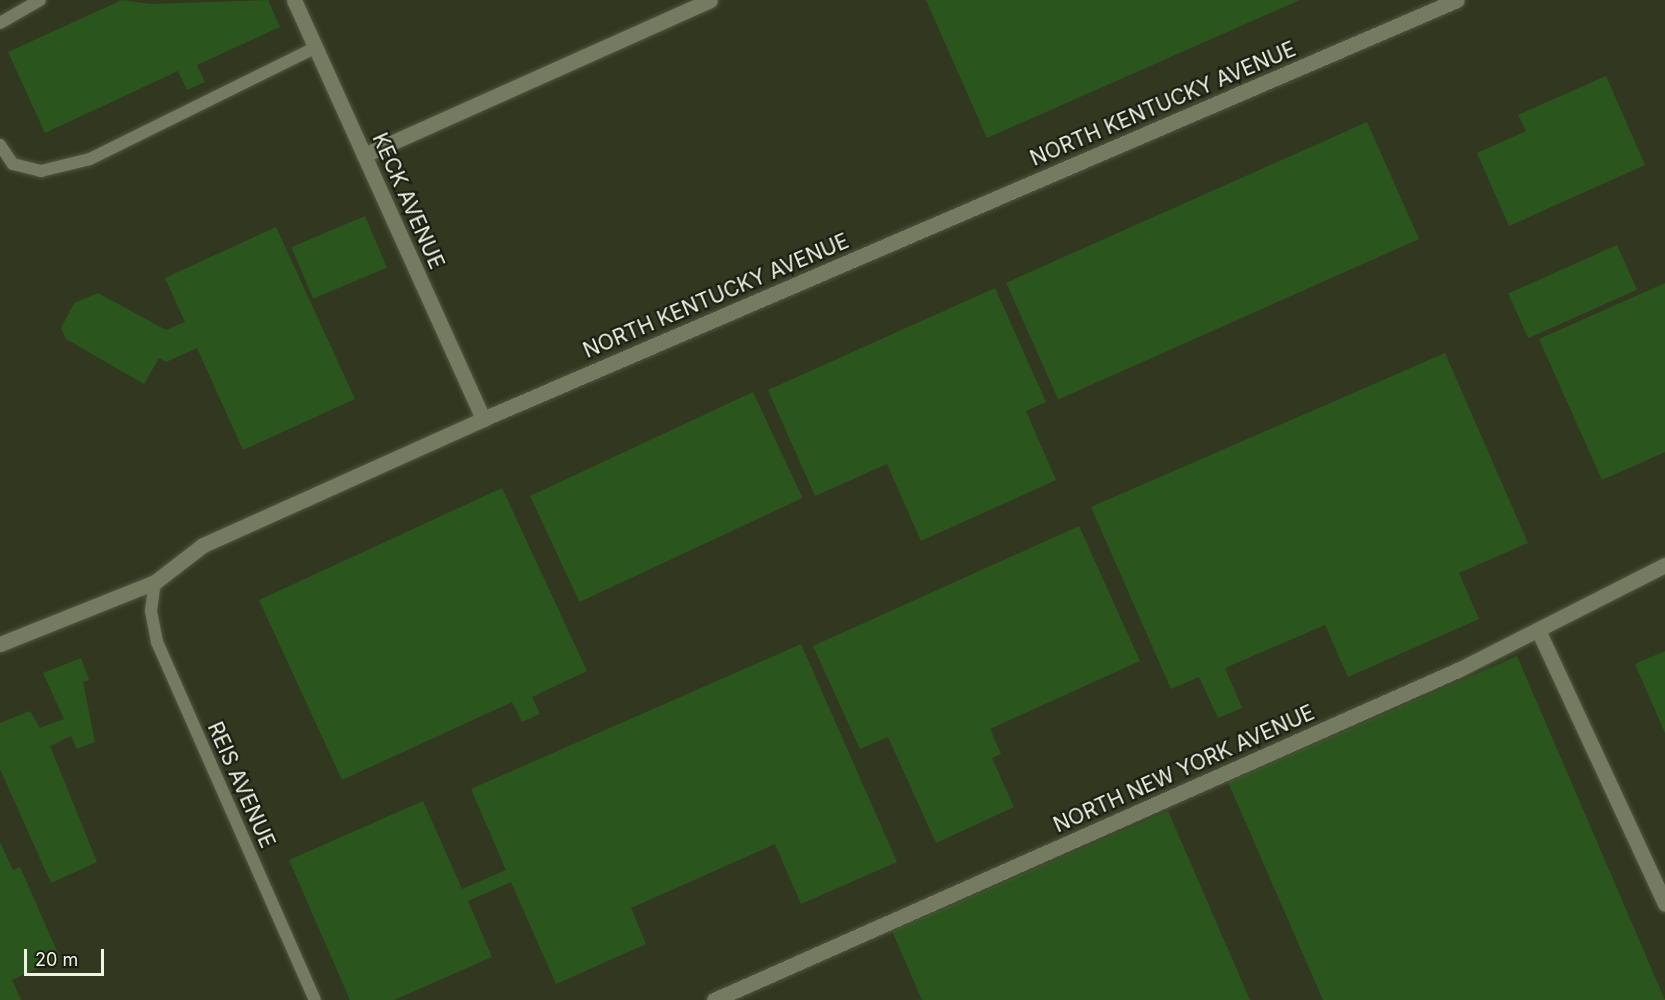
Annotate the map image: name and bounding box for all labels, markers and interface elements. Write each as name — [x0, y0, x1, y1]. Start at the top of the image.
street label: NORTH KENTUCKY AVENUE — [1026, 37, 1300, 171]
street label: KECK AVENUE — [367, 129, 449, 273]
street label: NORTH KENTUCKY AVENUE — [579, 229, 853, 363]
street label: NORTH NEW YORK AVENUE — [1050, 700, 1318, 838]
street label: REIS AVENUE — [202, 718, 280, 852]
scale bar — [27, 937, 106, 975]
text: 20 m — [35, 949, 78, 970]

